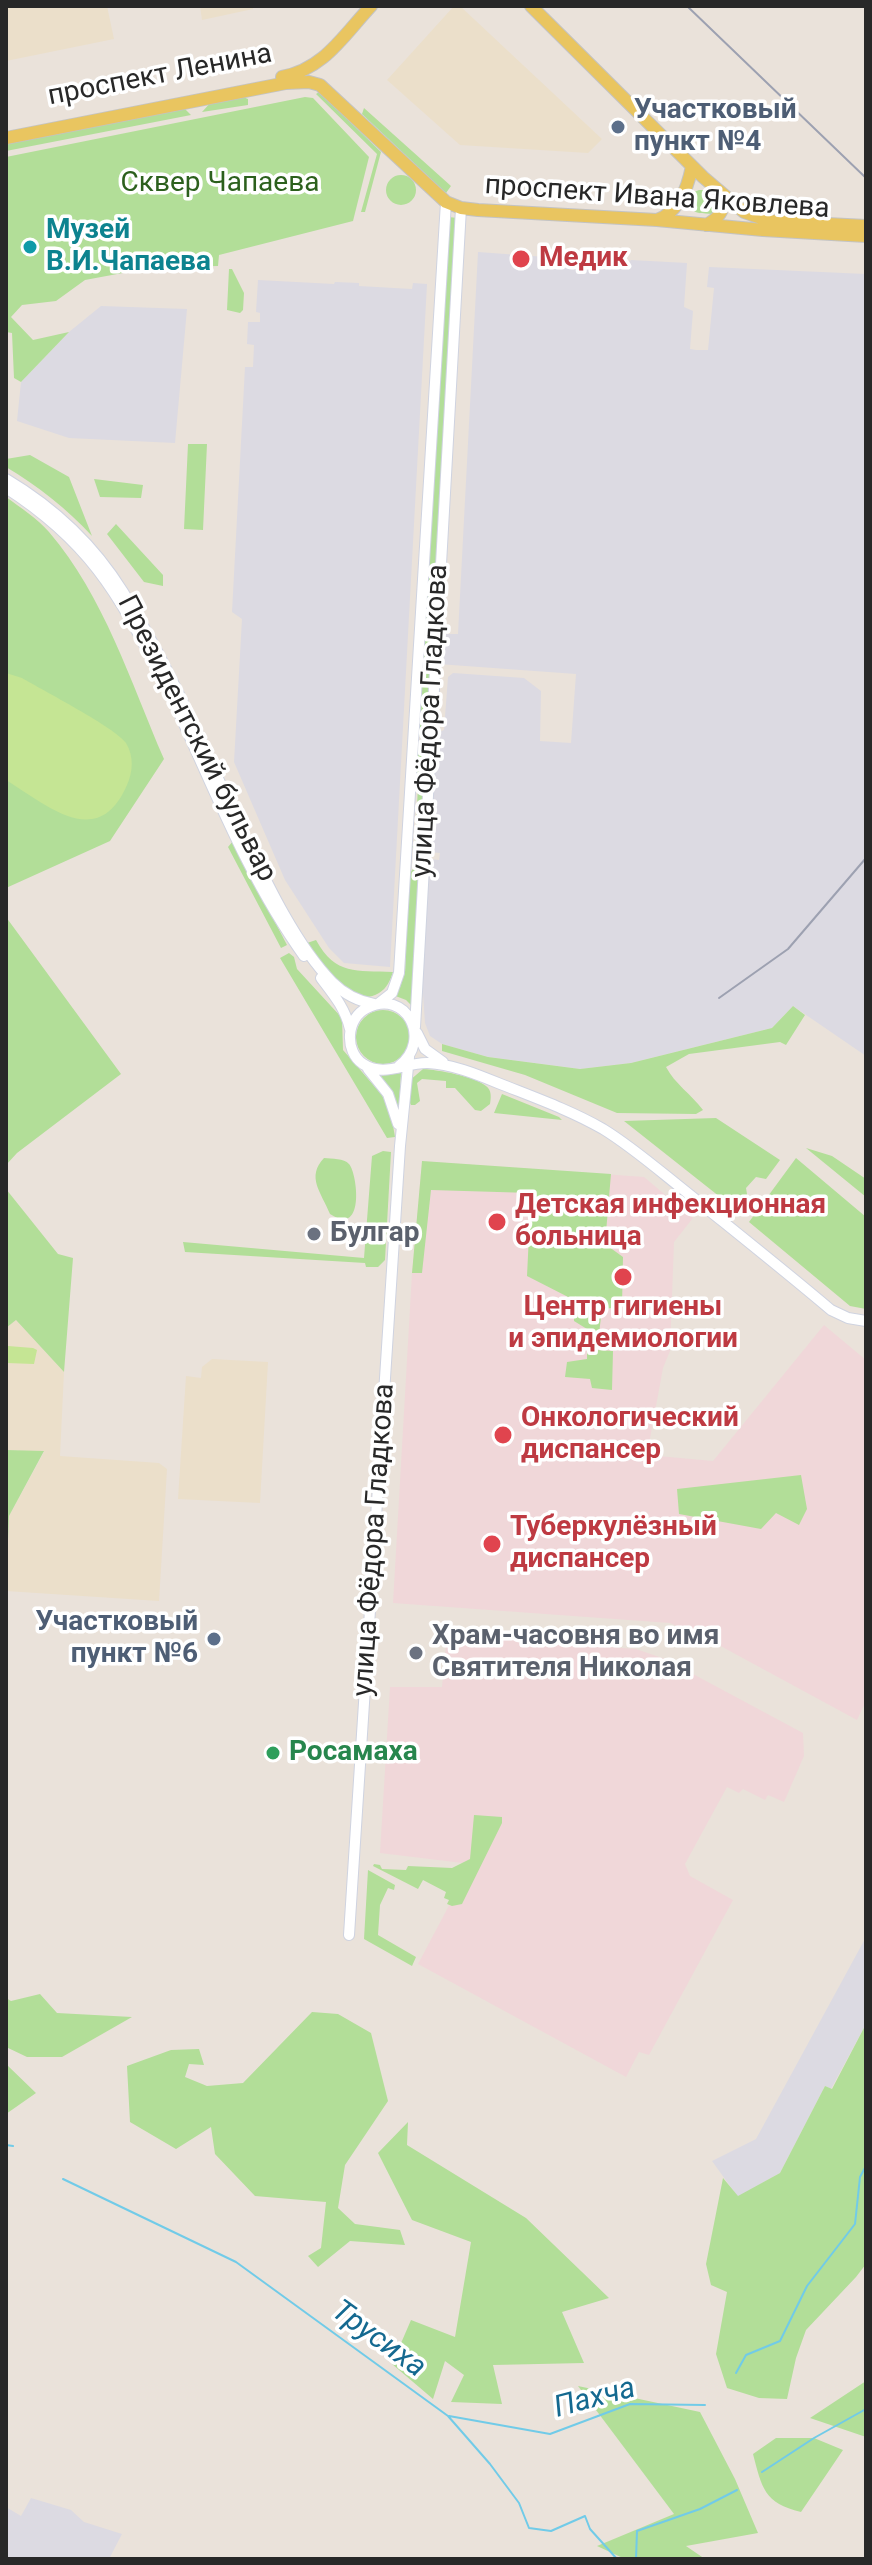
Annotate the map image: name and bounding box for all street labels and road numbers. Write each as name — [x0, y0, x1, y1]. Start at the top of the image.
street label: проспект Ленина — [45, 38, 275, 114]
street label: проспект Ивана Яковлева — [483, 169, 831, 227]
street label: улица Фёдора Гладкова — [406, 563, 456, 879]
street label: Президентский бульвар — [109, 590, 283, 888]
street label: улица Фёдора Гладкова — [347, 1382, 403, 1698]

